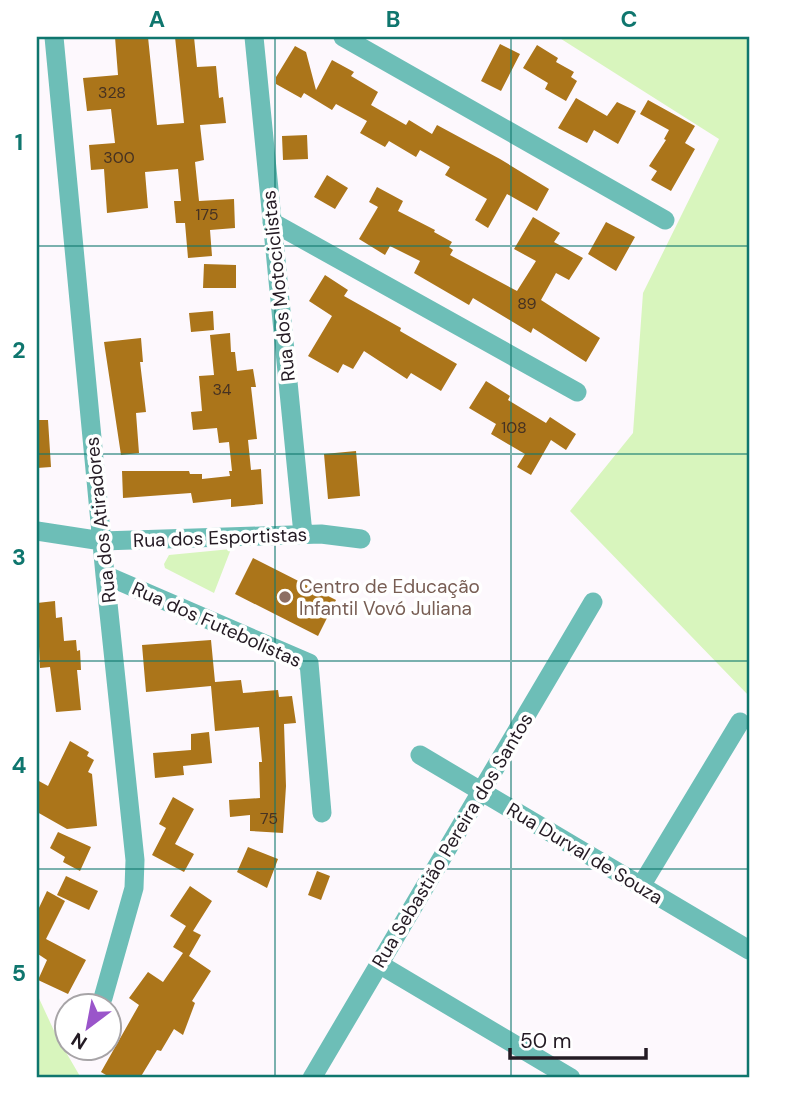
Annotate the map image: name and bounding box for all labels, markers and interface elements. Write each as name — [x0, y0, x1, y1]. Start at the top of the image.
text: A — [149, 4, 165, 34]
text: B — [386, 4, 400, 34]
text: C — [621, 4, 637, 34]
house number: 328 — [98, 82, 126, 103]
text: 1 — [15, 127, 23, 157]
house number: 300 — [103, 147, 135, 168]
street label: Rua dos Motociclistas — [256, 189, 301, 383]
house number: 175 — [196, 204, 218, 225]
house number: 89 — [517, 293, 537, 314]
text: 2 — [12, 335, 26, 365]
house number: 34 — [212, 379, 232, 400]
house number: 108 — [501, 417, 527, 438]
street label: Rua dos Atiradores — [79, 436, 122, 604]
street label: Rua dos Esportistas — [133, 522, 308, 553]
text: 3 — [12, 542, 26, 572]
place label: Centro de Educação Infantil Vovó Juliana — [299, 574, 480, 621]
street label: Rua dos Futebolistas — [128, 576, 305, 673]
marker: Centro de Educação Infantil Vovó Juliana — [277, 589, 293, 605]
street label: Rua Sebastião Pereira dos Santos — [366, 708, 539, 972]
text: 4 — [12, 750, 27, 780]
street label: Rua Durval de Souza — [502, 797, 667, 910]
house number: 75 — [260, 808, 278, 829]
text: 5 — [12, 958, 26, 988]
north arrow — [52, 992, 122, 1062]
scale bar — [510, 1017, 646, 1061]
text: N — [67, 1027, 92, 1055]
text: 50 m — [520, 1027, 571, 1055]

